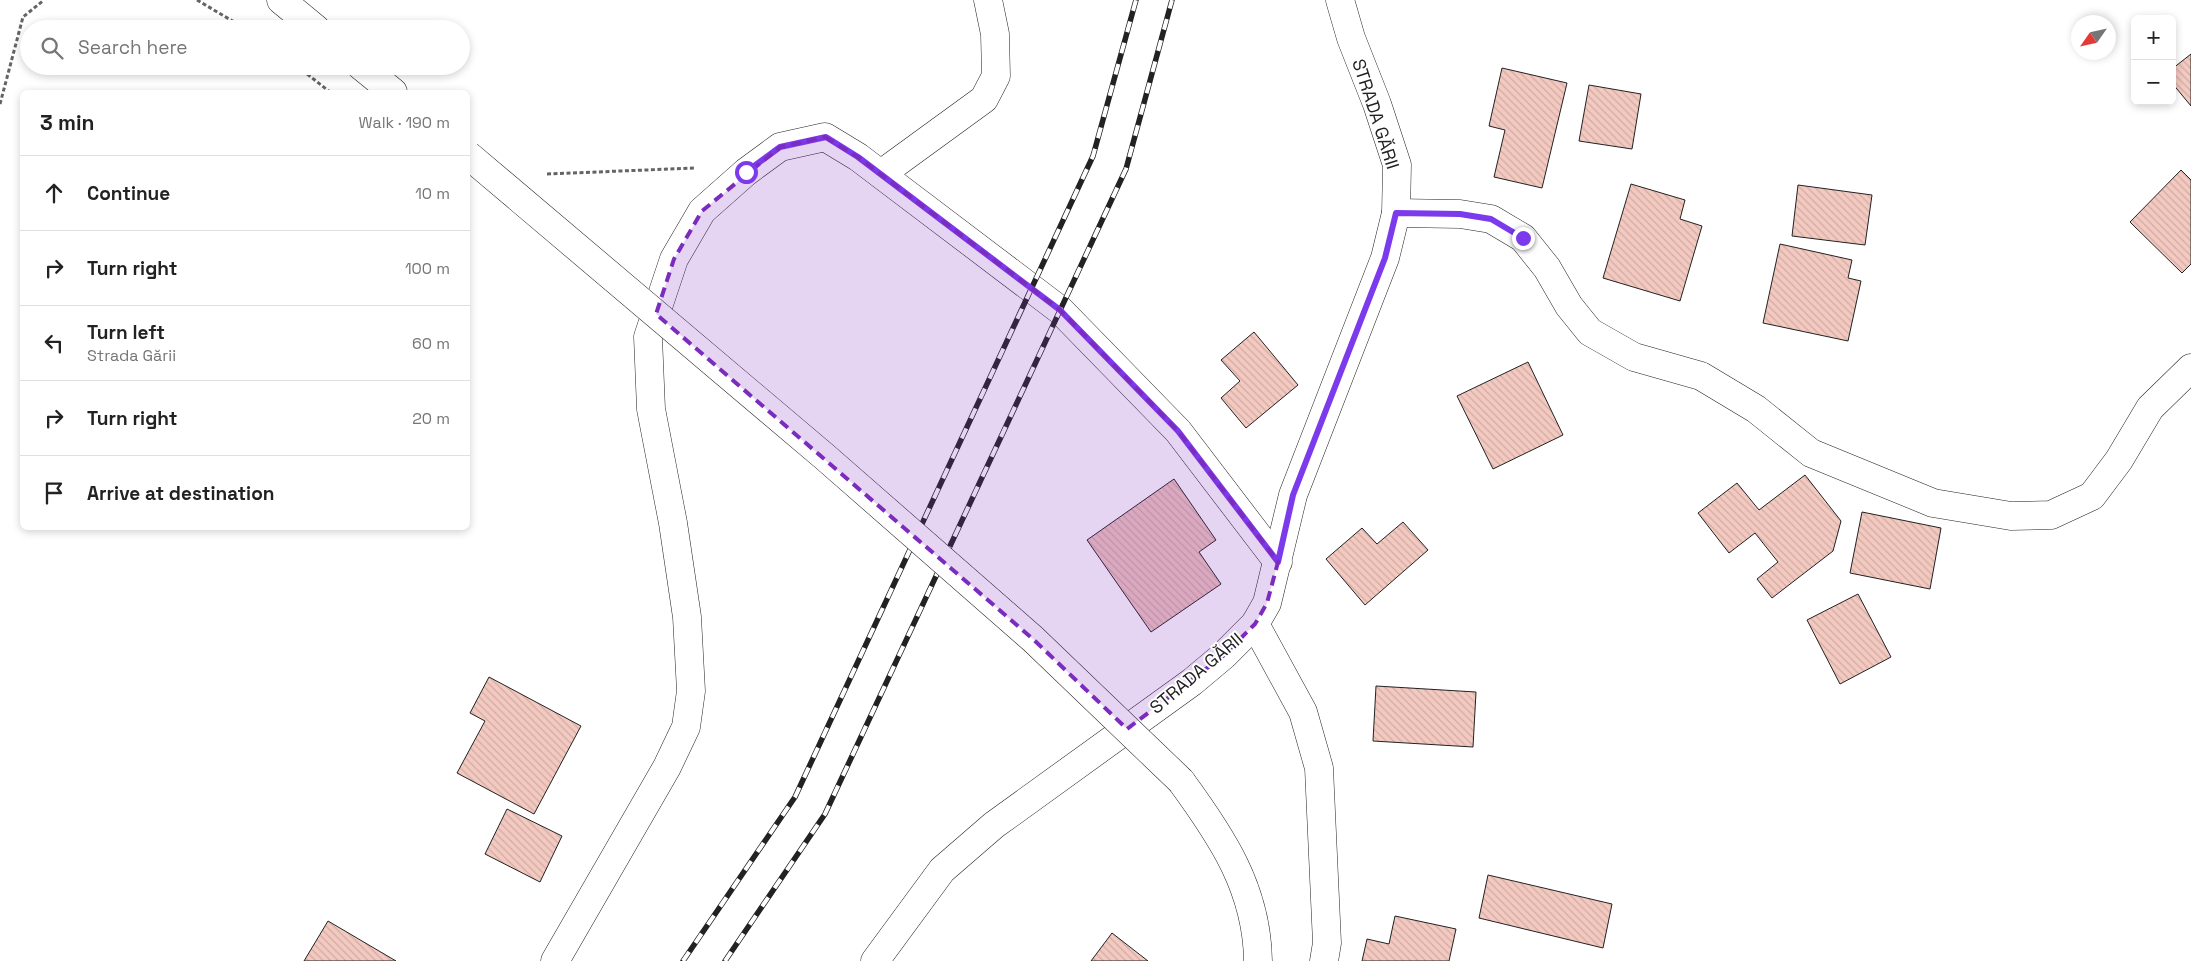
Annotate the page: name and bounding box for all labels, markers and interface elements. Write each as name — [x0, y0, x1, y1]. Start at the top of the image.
north arrow — [2071, 15, 2116, 60]
map controls — [2131, 15, 2176, 105]
button: + — [2131, 15, 2176, 60]
search box — [20, 20, 470, 75]
icon: search — [38, 34, 66, 62]
text: Search here — [78, 35, 188, 60]
street label: STRADA GĂRII — [1347, 56, 1405, 172]
button: − — [2131, 60, 2176, 105]
text: 3 min — [40, 109, 95, 136]
text: Walk · 190 m — [359, 112, 450, 133]
route start — [735, 161, 758, 184]
icon: ahead — [40, 179, 68, 207]
text: Continue — [87, 181, 170, 206]
text: 10 m — [415, 183, 450, 204]
route end — [1512, 227, 1535, 250]
icon: right — [40, 254, 68, 282]
text: Turn right — [87, 256, 177, 281]
text: 100 m — [405, 258, 450, 279]
text: Turn left — [87, 320, 165, 345]
icon: left — [40, 329, 68, 357]
text: 60 m — [412, 333, 450, 354]
text: Strada Gării — [87, 345, 176, 366]
icon: right — [40, 404, 68, 432]
text: Turn right — [87, 406, 177, 431]
text: 20 m — [412, 408, 450, 429]
icon: arrive — [40, 479, 68, 507]
text: Arrive at destination — [87, 481, 275, 506]
street label: STRADA GĂRII — [1145, 627, 1247, 719]

